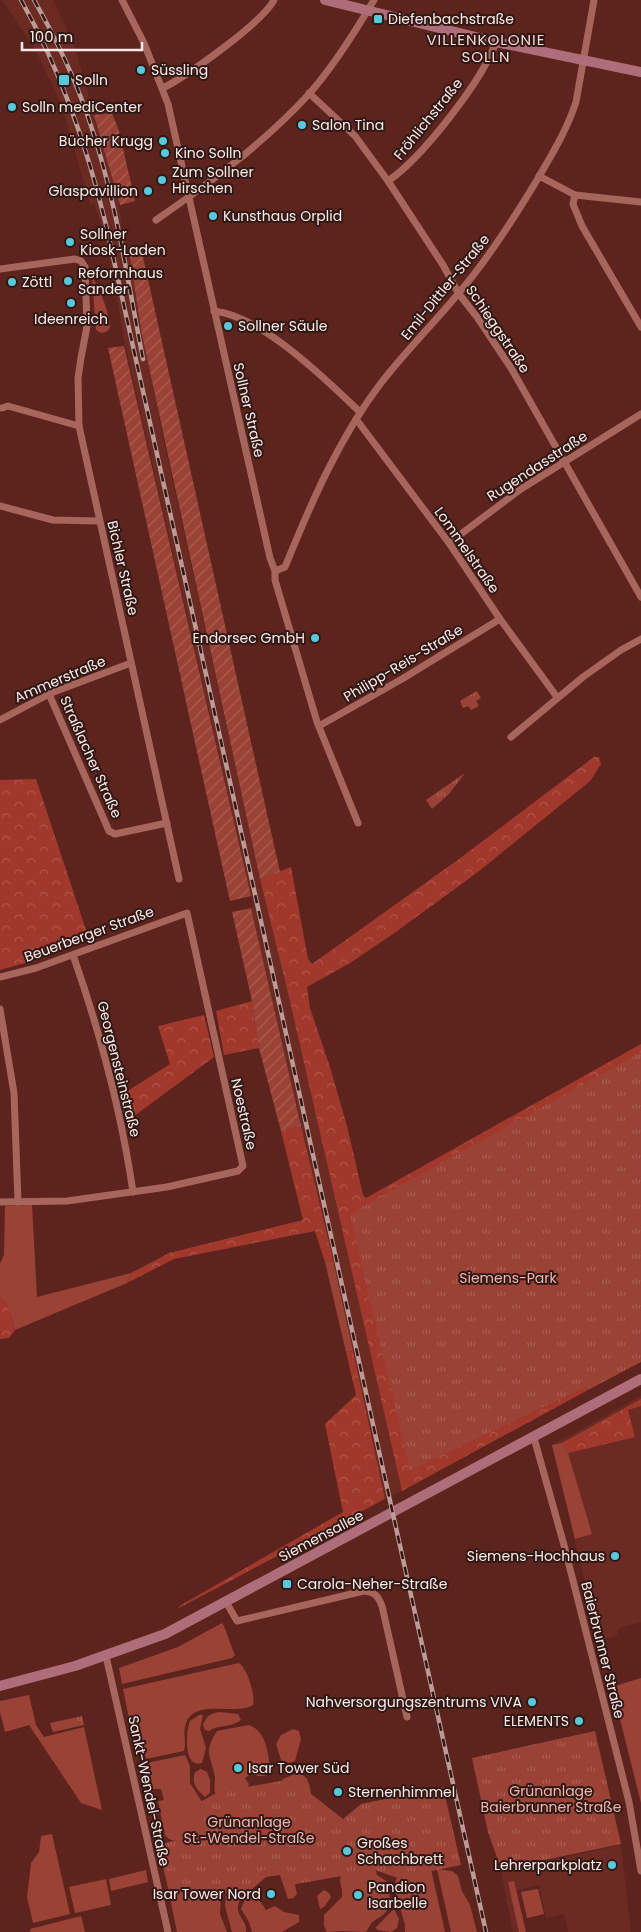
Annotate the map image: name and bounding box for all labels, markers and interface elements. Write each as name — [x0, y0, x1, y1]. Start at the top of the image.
place label: Diefenbachstraße — [388, 9, 514, 29]
marker: Diefenbachstraße — [372, 13, 384, 25]
scale bar — [22, 20, 142, 52]
text: 100 m — [30, 26, 73, 47]
district label: VILLENKOLONIE SOLLN — [426, 29, 546, 67]
place label: Süssling — [151, 60, 208, 80]
marker: Süssling — [135, 64, 147, 76]
place label: Solln — [75, 70, 108, 90]
marker: Solln — [57, 73, 71, 87]
street label: Fröhlichstraße — [389, 74, 467, 164]
place label: Solln mediCenter — [22, 97, 142, 117]
marker: Solln mediCenter — [6, 101, 18, 113]
place label: Salon Tina — [312, 115, 384, 135]
marker: Salon Tina — [296, 119, 308, 131]
place label: Bücher Krugg — [59, 131, 153, 151]
marker: Bücher Krugg — [157, 135, 169, 147]
place label: Kino Solln — [175, 143, 242, 163]
marker: Kino Solln — [159, 147, 171, 159]
place label: Zum Sollner Hirschen — [172, 162, 254, 198]
marker: Zum Sollner Hirschen — [156, 174, 168, 186]
place label: Glaspavillion — [48, 181, 138, 201]
marker: Glaspavillion — [142, 185, 154, 197]
place label: Kunsthaus Orplid — [223, 206, 342, 226]
marker: Kunsthaus Orplid — [207, 210, 219, 222]
place label: Sollner Kiosk-Laden — [80, 224, 166, 260]
street label: Emil-Dittler-Straße — [396, 230, 494, 344]
marker: Sollner Kiosk-Laden — [64, 236, 76, 248]
place label: Reformhaus Sander — [78, 263, 163, 299]
place label: Zöttl — [22, 272, 52, 292]
marker: Reformhaus Sander — [62, 275, 74, 287]
marker: Zöttl — [6, 276, 18, 288]
street label: Schieggstraße — [461, 281, 535, 377]
marker: Ideenreich — [65, 297, 77, 309]
place label: Ideenreich — [34, 309, 108, 329]
place label: Sollner Säule — [238, 316, 328, 336]
marker: Sollner Säule — [222, 320, 234, 332]
street label: Sollner Straße — [228, 361, 270, 460]
street label: Rugendasstraße — [483, 426, 591, 506]
street label: Lommelstraße — [430, 503, 504, 597]
street label: Bichler Straße — [102, 519, 144, 618]
street label: Philipp-Reis-Straße — [340, 619, 467, 707]
place label: Endorsec GmbH — [193, 628, 305, 648]
marker: Endorsec GmbH — [309, 632, 321, 644]
street label: Ammerstraße — [11, 651, 109, 707]
street label: Straßlacher Straße — [55, 693, 127, 822]
street label: Beuerberger Straße — [21, 901, 157, 967]
street label: Georgensteinstraße — [92, 999, 146, 1139]
street label: Noestraße — [226, 1076, 262, 1152]
park label: Siemens-Park — [459, 1268, 557, 1288]
street label: Siemensallee — [275, 1505, 367, 1567]
place label: Siemens-Hochhaus — [467, 1546, 605, 1566]
marker: Siemens-Hochhaus — [609, 1550, 621, 1562]
place label: Carola-Neher-Straße — [297, 1574, 448, 1594]
marker: Carola-Neher-Straße — [281, 1578, 293, 1590]
street label: Baierbrunner Straße — [576, 1579, 630, 1721]
place label: Nahversorgungszentrums VIVA — [306, 1692, 522, 1712]
marker: Nahversorgungszentrums VIVA — [526, 1696, 538, 1708]
place label: ELEMENTS — [504, 1711, 569, 1731]
street label: Sankt-Wendel-Straße — [123, 1714, 175, 1868]
marker: ELEMENTS — [573, 1715, 585, 1727]
place label: Isar Tower Süd — [248, 1758, 349, 1778]
marker: Isar Tower Süd — [232, 1762, 244, 1774]
park label: Grünanlage Baierbrunner Straße — [481, 1781, 622, 1817]
place label: Sternenhimmel — [348, 1782, 455, 1802]
marker: Sternenhimmel — [332, 1786, 344, 1798]
park label: Grünanlage St.-Wendel-Straße — [184, 1812, 315, 1848]
place label: Großes Schachbrett — [357, 1833, 443, 1869]
marker: Großes Schachbrett — [341, 1845, 353, 1857]
place label: Lehrerparkplatz — [494, 1855, 602, 1875]
marker: Lehrerparkplatz — [606, 1859, 618, 1871]
place label: Pandion Isarbelle — [368, 1877, 427, 1913]
place label: Isar Tower Nord — [153, 1884, 261, 1904]
marker: Isar Tower Nord — [265, 1888, 277, 1900]
marker: Pandion Isarbelle — [352, 1889, 364, 1901]

